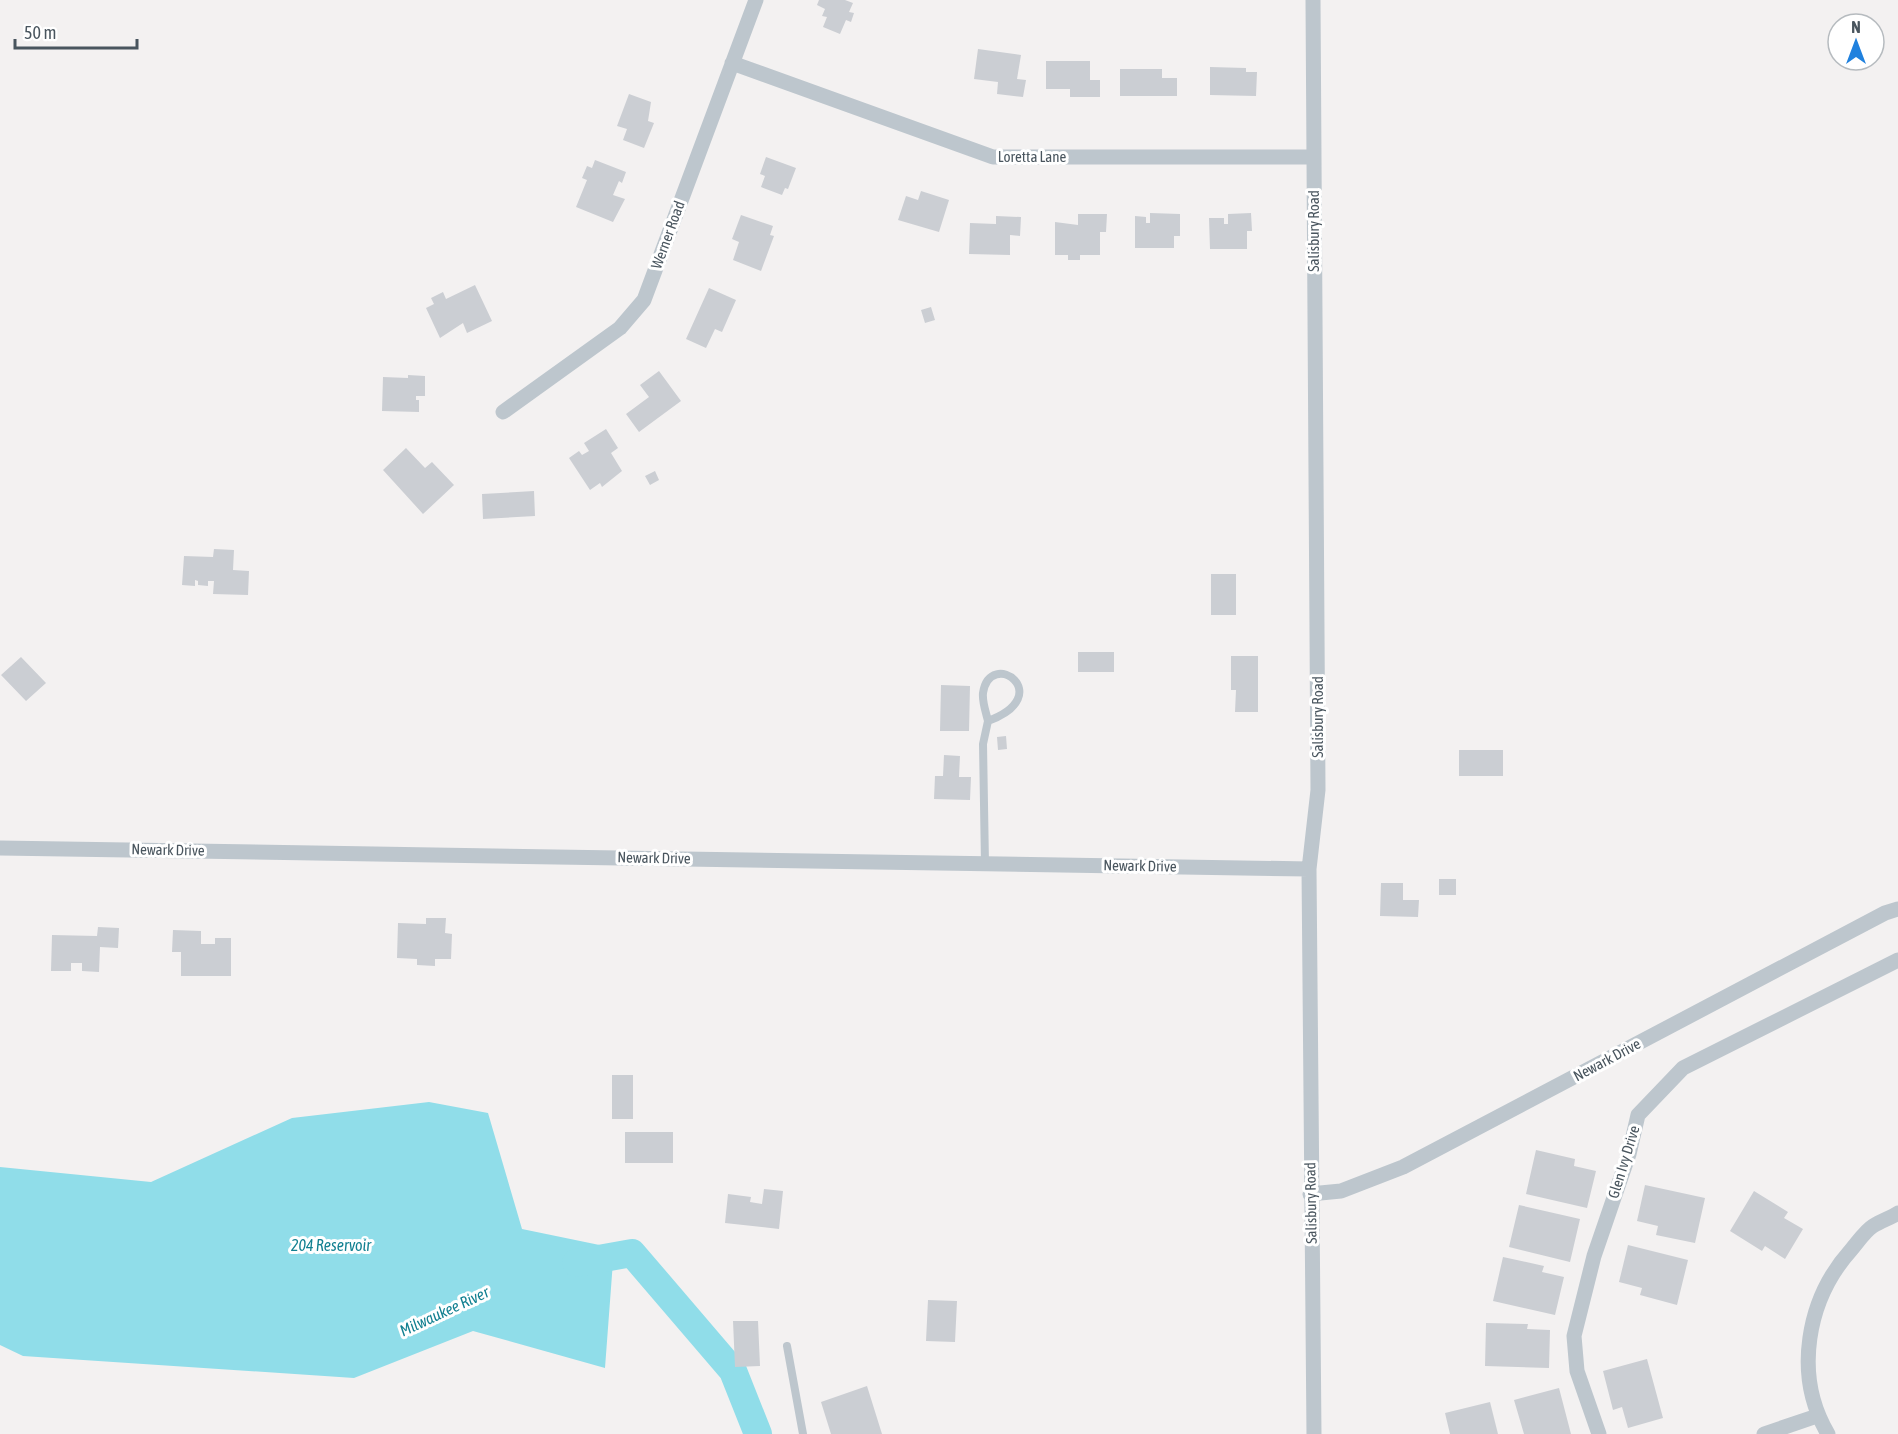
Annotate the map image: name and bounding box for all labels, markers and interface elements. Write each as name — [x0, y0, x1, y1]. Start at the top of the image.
scale bar — [15, 12, 136, 50]
north arrow — [1826, 12, 1886, 72]
text: N — [1851, 18, 1861, 36]
text: 50 m — [24, 22, 56, 43]
street label: Loretta Lane — [998, 148, 1066, 165]
street label: Salisbury Road — [1305, 190, 1322, 272]
street label: Werner Road — [647, 199, 688, 271]
street label: Salisbury Road — [1309, 676, 1326, 758]
street label: Newark Drive — [131, 840, 205, 859]
street label: Newark Drive — [617, 848, 691, 867]
street label: Newark Drive — [1103, 856, 1177, 875]
street label: Newark Drive — [1570, 1035, 1643, 1084]
street label: Glen Ivy Drive — [1604, 1123, 1643, 1200]
street label: Salisbury Road — [1301, 1162, 1320, 1244]
water label: 204 Reservoir — [291, 1236, 372, 1254]
water label: Milwaukee River — [397, 1282, 493, 1339]

